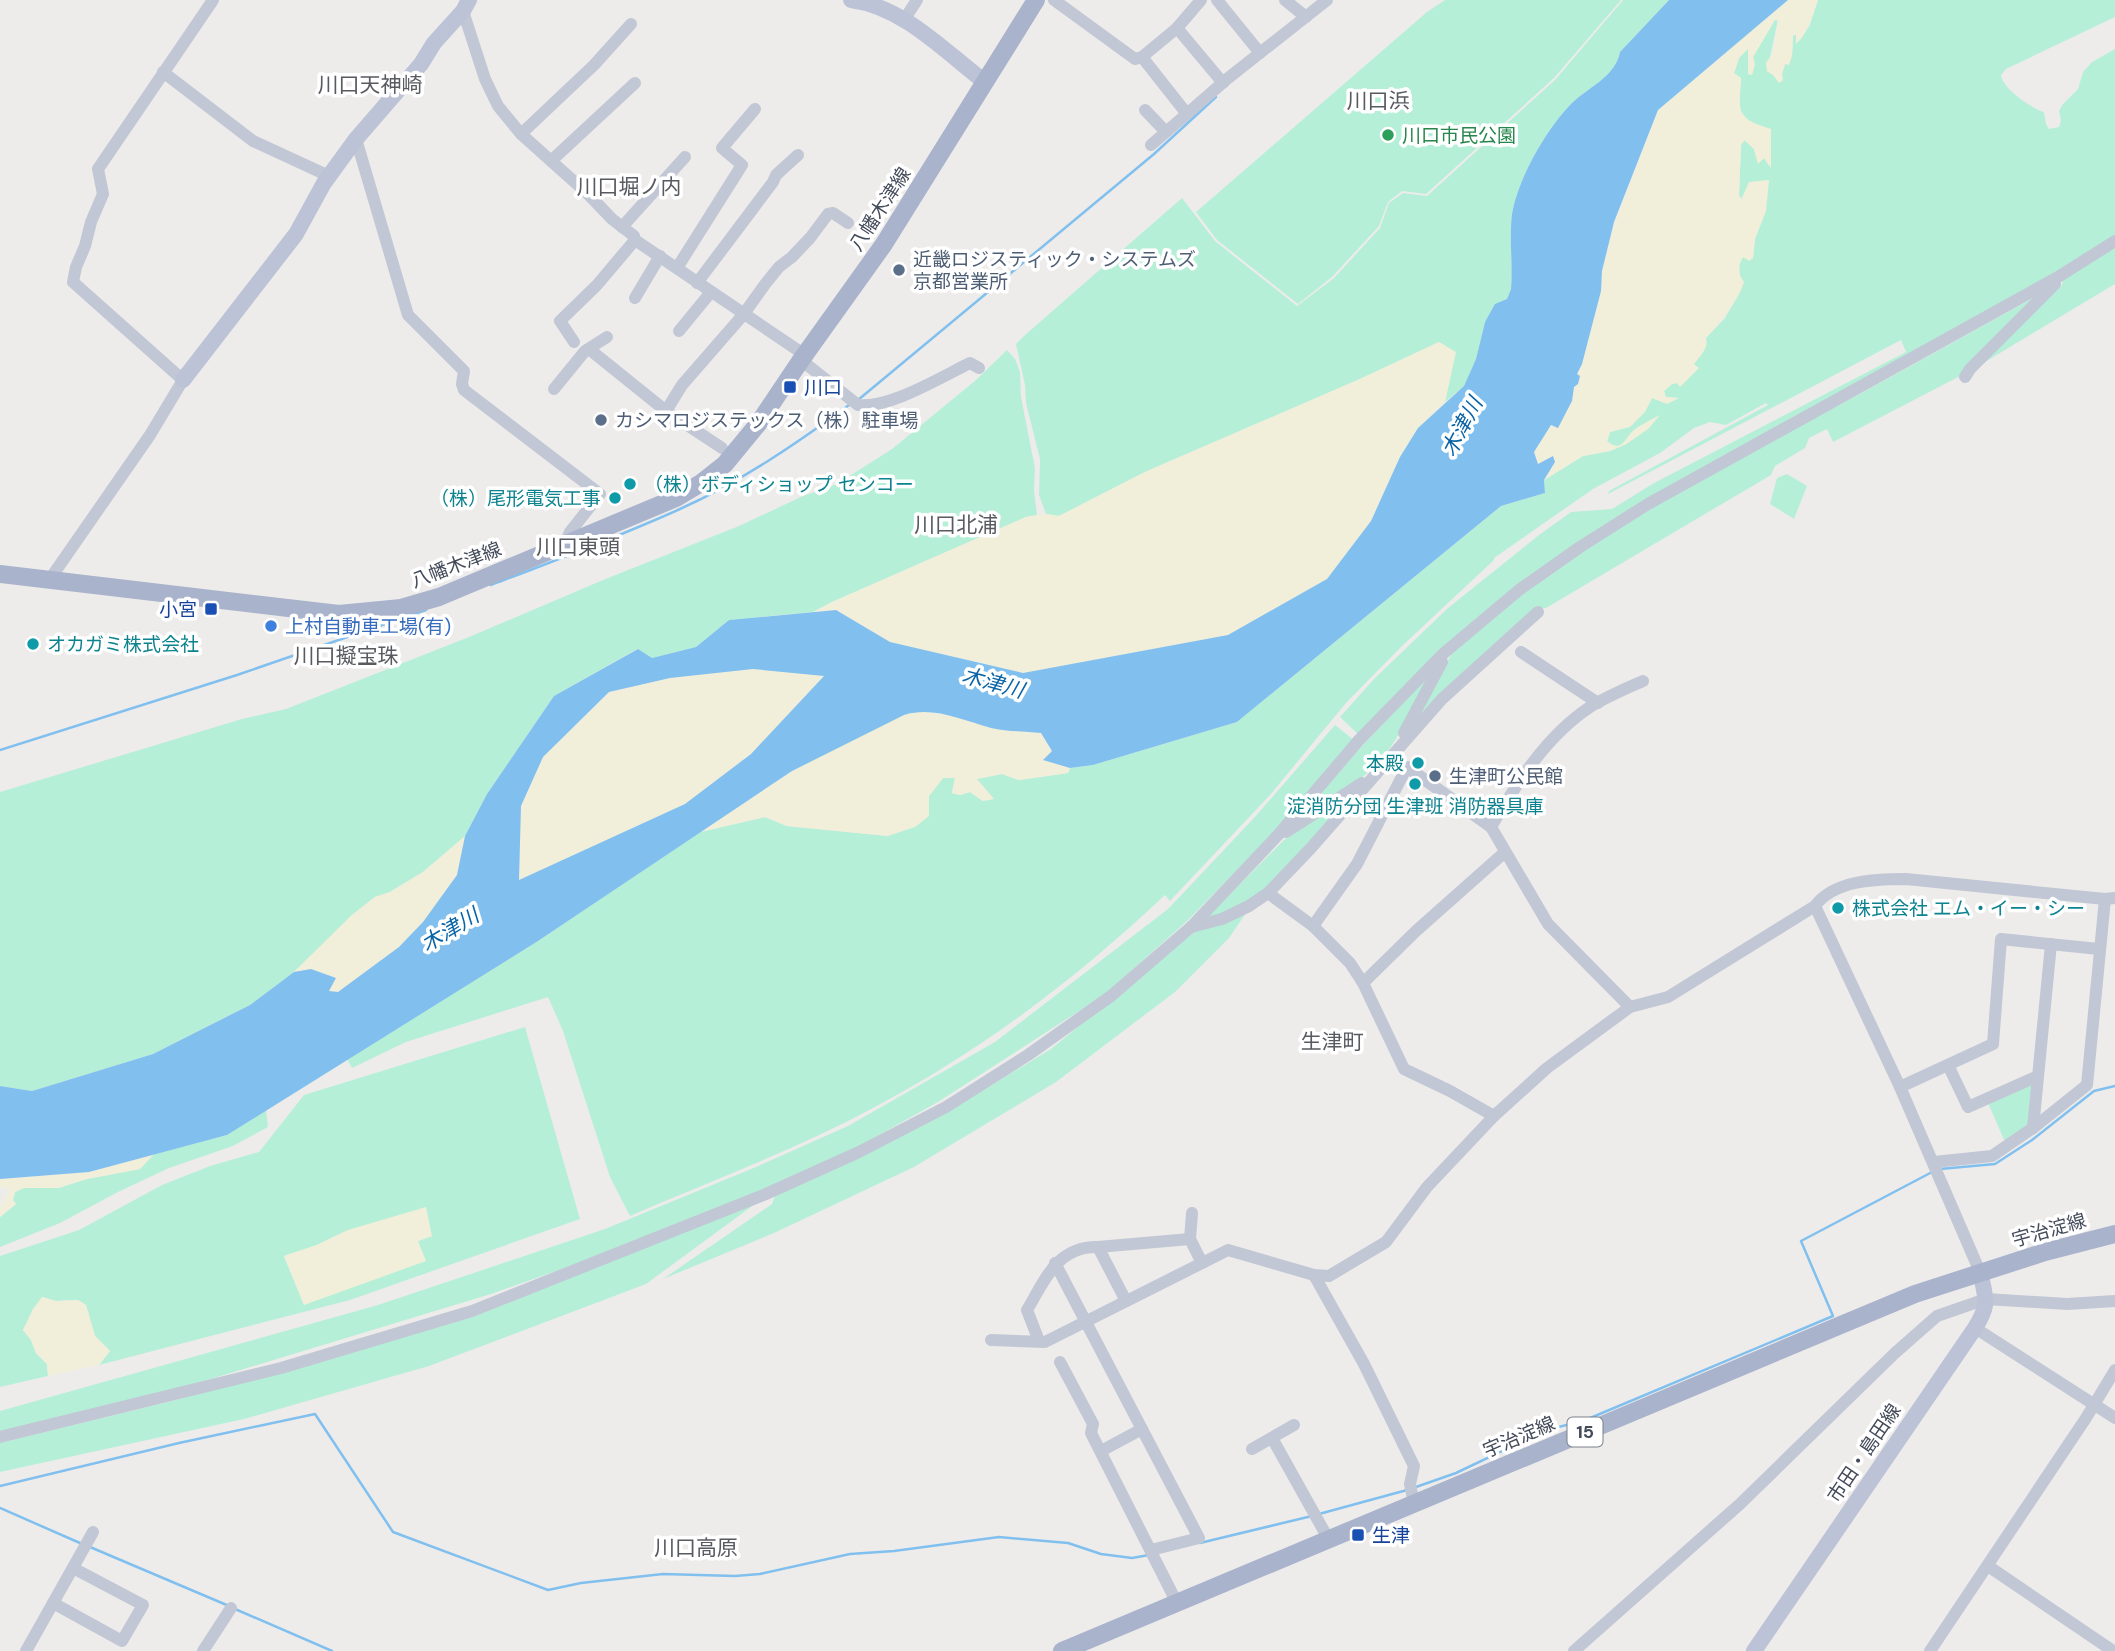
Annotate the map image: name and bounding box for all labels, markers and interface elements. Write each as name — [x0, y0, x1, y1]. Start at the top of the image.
district label: 川口天神崎 — [318, 71, 423, 99]
district label: 川口浜 — [1347, 87, 1410, 115]
place label: 川口市民公園 — [1402, 123, 1516, 148]
marker: 川口市民公園 — [1380, 127, 1396, 143]
street label: 八幡木津線 — [844, 162, 916, 256]
district label: 川口堀ノ内 — [577, 173, 682, 201]
place label: 近畿ロジスティック・システムズ 京都営業所 — [913, 247, 1196, 294]
marker: 近畿ロジスティック・システムズ 京都営業所 — [891, 262, 907, 278]
place label: 川口 — [804, 375, 842, 400]
marker: 川口 — [782, 379, 798, 395]
water label: 木津川 — [1435, 391, 1490, 461]
place label: カシマロジステックス（株）駐車場 — [615, 408, 918, 433]
marker: カシマロジステックス（株）駐車場 — [593, 412, 609, 428]
place label: （株）ボディショップ センコー — [644, 472, 914, 497]
marker: （株）ボディショップ センコー — [622, 476, 638, 492]
place label: （株）尾形電気工事 — [430, 486, 601, 511]
marker: （株）尾形電気工事 — [607, 490, 623, 506]
district label: 川口北浦 — [914, 511, 998, 539]
district label: 川口東頭 — [536, 533, 620, 561]
street label: 八幡木津線 — [407, 536, 505, 594]
place label: 小宮 — [159, 597, 197, 622]
marker: 小宮 — [203, 601, 219, 617]
place label: 上村自動車工場(有) — [285, 614, 451, 639]
marker: 上村自動車工場(有) — [263, 618, 279, 634]
place label: オカガミ株式会社 — [47, 632, 199, 657]
marker: オカガミ株式会社 — [25, 636, 41, 652]
district label: 川口擬宝珠 — [294, 642, 399, 670]
water label: 木津川 — [959, 661, 1029, 705]
place label: 本殿 — [1366, 751, 1404, 776]
marker: 本殿 — [1410, 755, 1426, 771]
place label: 生津町公民館 — [1449, 764, 1563, 789]
marker: 生津町公民館 — [1427, 768, 1443, 784]
marker: 淀消防分団 生津班 消防器具庫 — [1407, 776, 1423, 792]
place label: 淀消防分団 生津班 消防器具庫 — [1286, 794, 1544, 819]
place label: 株式会社 エム・イー・シー — [1852, 896, 2085, 921]
marker: 株式会社 エム・イー・シー — [1830, 900, 1846, 916]
water label: 木津川 — [416, 901, 486, 958]
district label: 生津町 — [1301, 1028, 1364, 1056]
street label: 宇治淀線 — [2009, 1208, 2089, 1252]
street label: 市田・島田線 — [1822, 1399, 1906, 1507]
street label: 宇治淀線 — [1479, 1411, 1559, 1463]
road number: 15 — [1568, 1418, 1602, 1447]
place label: 生津 — [1372, 1523, 1410, 1548]
marker: 生津 — [1350, 1527, 1366, 1543]
district label: 川口高原 — [654, 1534, 738, 1562]

